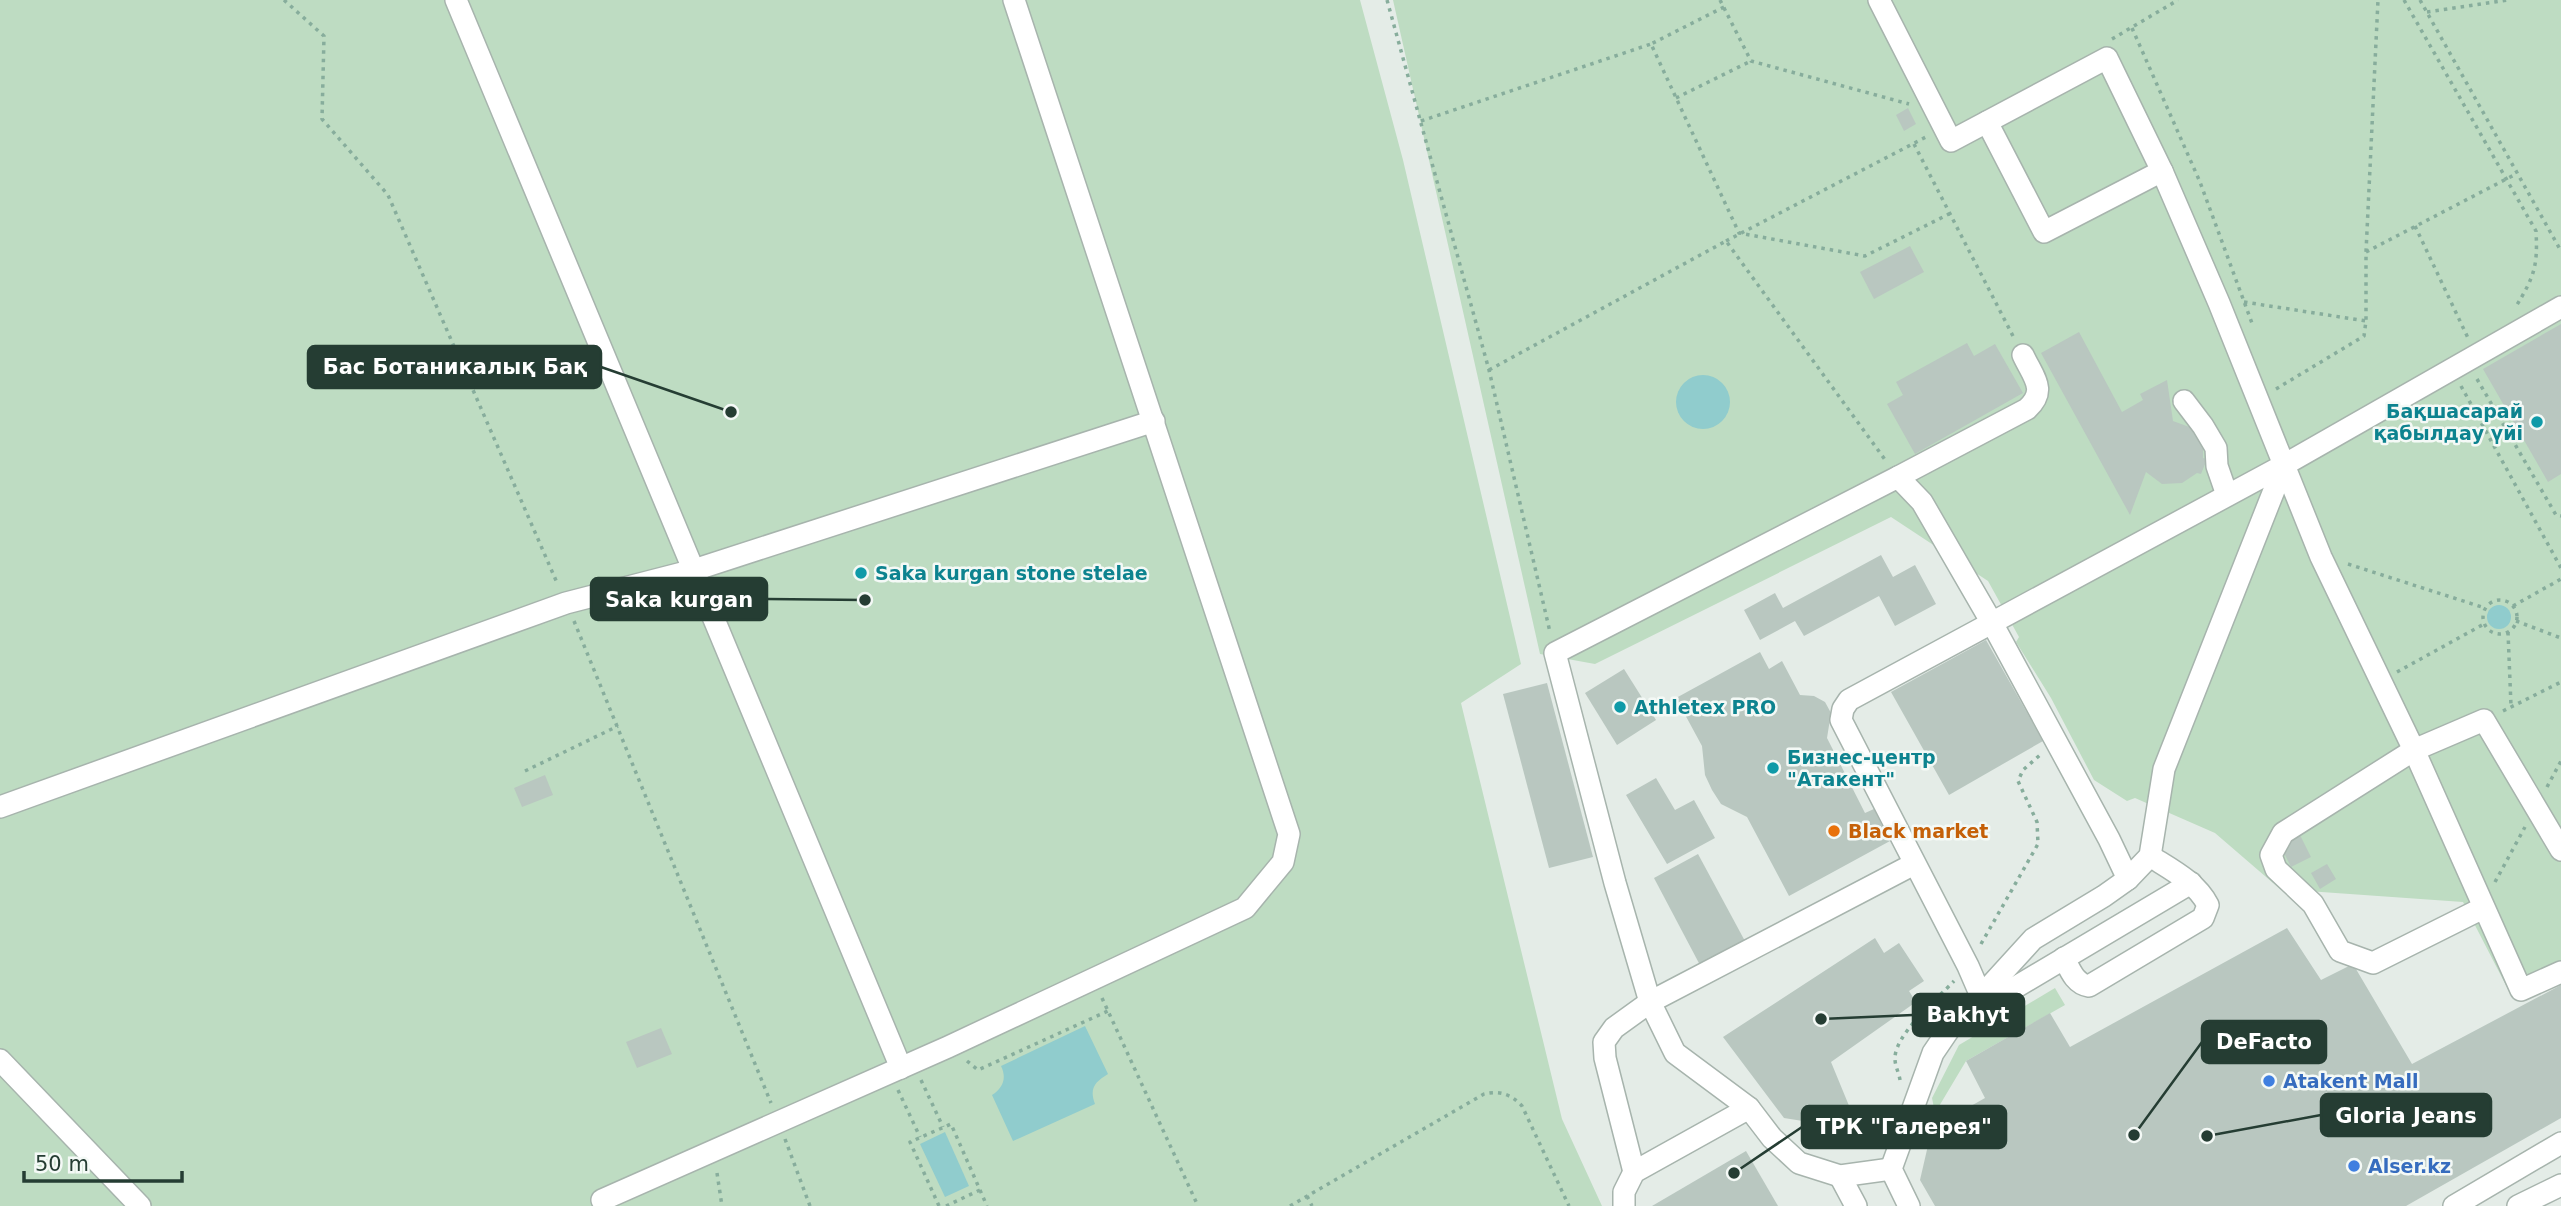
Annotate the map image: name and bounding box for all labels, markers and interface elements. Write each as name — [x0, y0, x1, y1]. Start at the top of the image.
callout: Бас Ботаникалық Бақ — [308, 346, 601, 388]
text: Бас Ботаникалық Бақ — [323, 355, 587, 379]
place label: Бақшасарай қабылдау үйі — [2374, 400, 2523, 444]
marker: Бақшасарай қабылдау үйі — [2529, 414, 2545, 430]
place label: Saka kurgan stone stelae — [875, 562, 1148, 584]
marker: Saka kurgan stone stelae — [853, 565, 869, 581]
callout: Saka kurgan — [591, 578, 767, 620]
text: Saka kurgan — [605, 588, 753, 612]
place label: Athletex PRO — [1634, 696, 1776, 718]
marker: Athletex PRO — [1612, 699, 1628, 715]
place label: Бизнес-центр "Атакент" — [1787, 746, 1936, 790]
marker: Бизнес-центр "Атакент" — [1765, 760, 1781, 776]
place label: Black market — [1848, 820, 1988, 842]
marker: Black market — [1826, 823, 1842, 839]
callout: Bakhyt — [1913, 994, 2024, 1036]
text: Bakhyt — [1927, 1003, 2009, 1027]
callout: DeFacto — [2202, 1021, 2326, 1063]
text: DeFacto — [2216, 1030, 2312, 1054]
place label: Atakent Mall — [2283, 1070, 2419, 1092]
marker: Atakent Mall — [2261, 1073, 2277, 1089]
callout: Gloria Jeans — [2321, 1094, 2491, 1136]
text: Gloria Jeans — [2335, 1104, 2477, 1128]
callout: ТРК "Галерея" — [1802, 1106, 2006, 1148]
text: ТРК "Галерея" — [1816, 1115, 1992, 1139]
scale bar — [24, 1140, 182, 1184]
text: 50 m — [35, 1152, 89, 1176]
place label: Alser.kz — [2368, 1155, 2451, 1177]
marker: Alser.kz — [2346, 1158, 2362, 1174]

